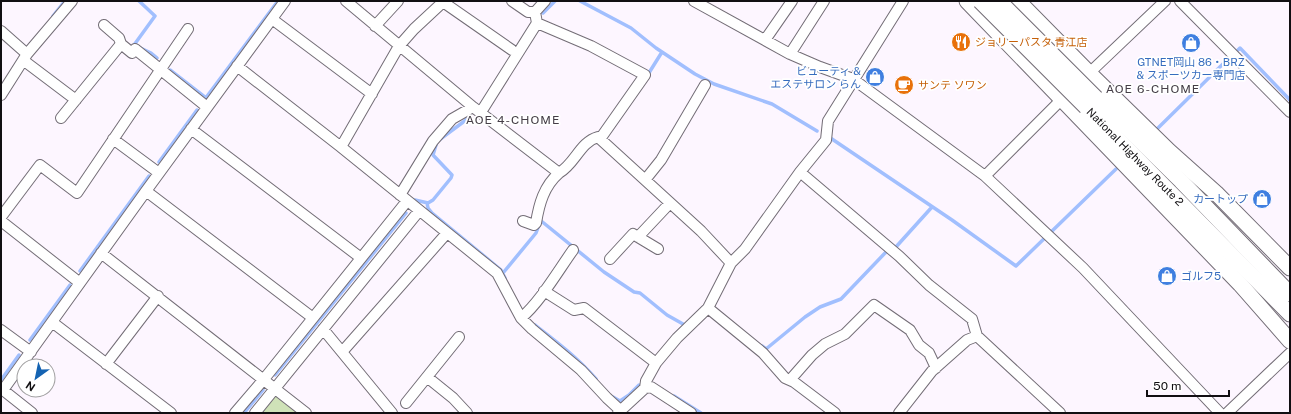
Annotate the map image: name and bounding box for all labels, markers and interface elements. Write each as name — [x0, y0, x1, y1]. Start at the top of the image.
restaurant icon: ジョリーパスタ 青江店 — [950, 31, 972, 53]
shop icon: GTNET岡山 86・BRZ & スポーツカー専門店 — [1180, 32, 1202, 54]
place label: ジョリーパスタ 青江店 — [975, 36, 1088, 48]
place label: GTNET岡山 86・BRZ & スポーツカー専門店 — [1136, 56, 1246, 81]
place label: ビューティ & エステサロン らん — [770, 65, 861, 90]
shop icon: ビューティ & エステサロン らん — [864, 66, 886, 88]
cafe icon: サンテ ソワン — [893, 74, 915, 96]
place label: サンテ ソワン — [918, 79, 987, 91]
district label: AOE 6-CHOME — [1106, 82, 1200, 96]
street label: National Highway Route 2 — [1084, 106, 1186, 209]
district label: AOE 4-CHOME — [466, 113, 560, 127]
shop icon: カートップ — [1251, 188, 1273, 210]
place label: カートップ — [1193, 193, 1248, 205]
shop icon: ゴルフ5 — [1156, 265, 1178, 287]
place label: ゴルフ5 — [1181, 270, 1221, 282]
north arrow — [16, 358, 56, 398]
scale bar — [1147, 372, 1229, 398]
text: N — [24, 379, 37, 394]
text: 50 m — [1153, 379, 1181, 393]

